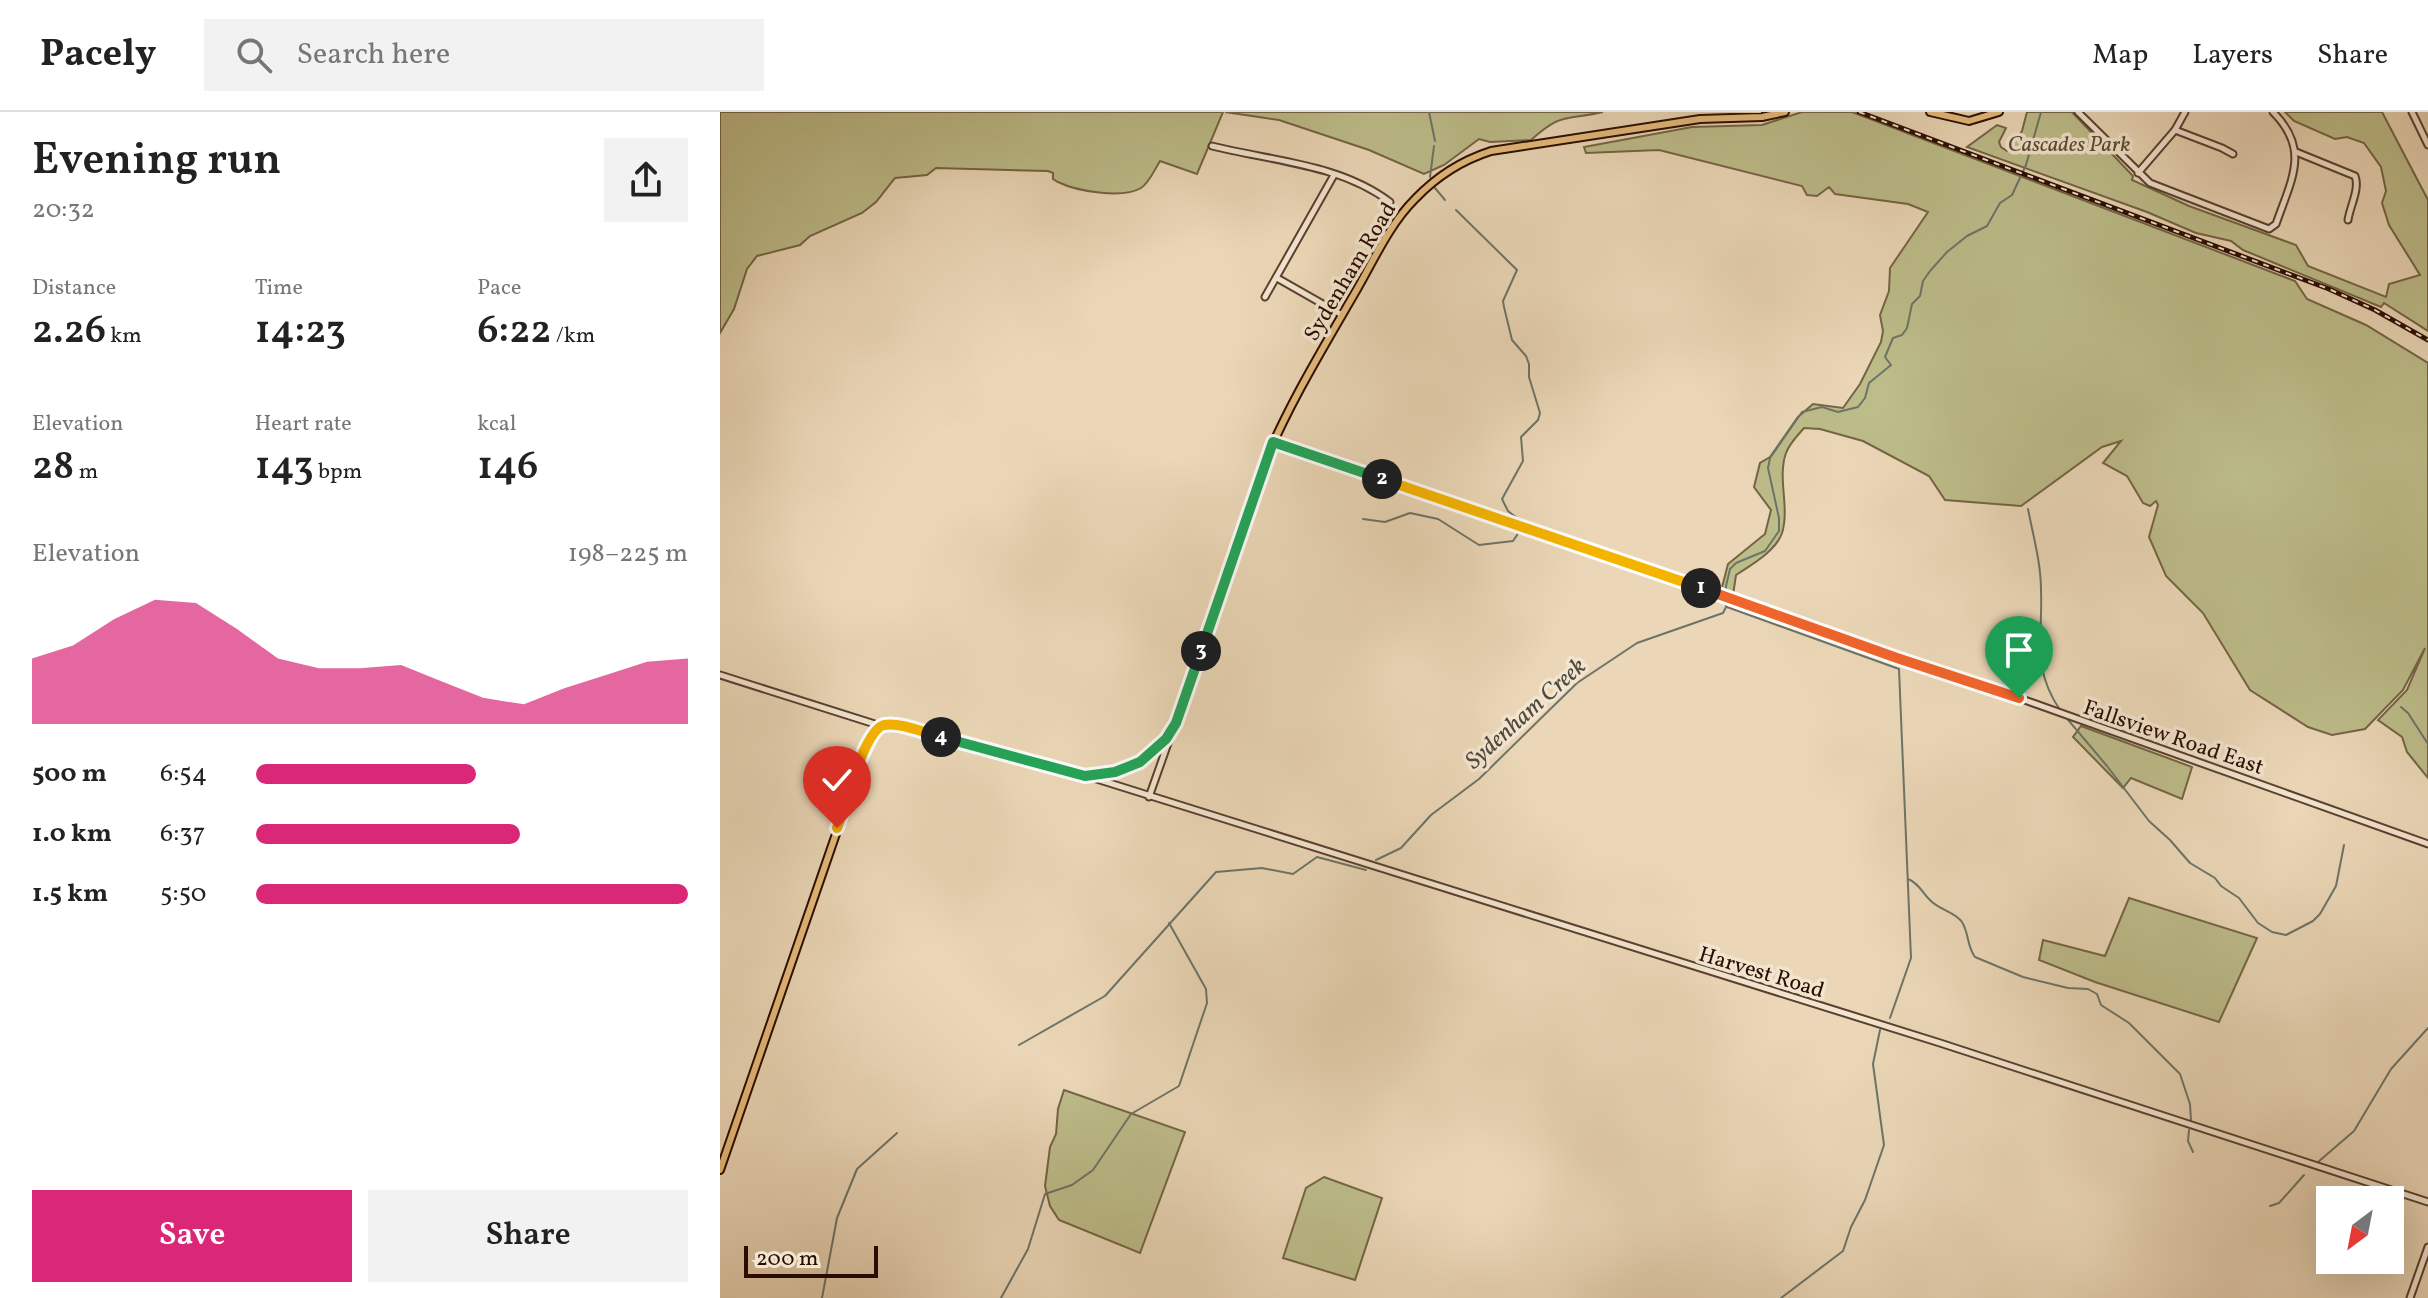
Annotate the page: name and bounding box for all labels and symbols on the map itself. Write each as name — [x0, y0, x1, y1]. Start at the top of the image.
park label: Cascades Park — [2008, 130, 2130, 161]
street label: Sydenham Road — [1297, 197, 1405, 348]
pin: 2 — [1362, 459, 1402, 499]
pin: 1 — [1681, 568, 1721, 608]
pin — [1985, 616, 2053, 698]
pin: 3 — [1181, 631, 1221, 671]
water label: Sydenham Creek — [1458, 651, 1594, 778]
street label: Fallsview Road East — [2079, 693, 2268, 784]
pin: 4 — [921, 717, 961, 757]
pin — [803, 746, 871, 828]
street label: Harvest Road — [1695, 940, 1828, 1007]
north arrow — [2316, 1186, 2404, 1274]
scale bar — [744, 1242, 878, 1278]

